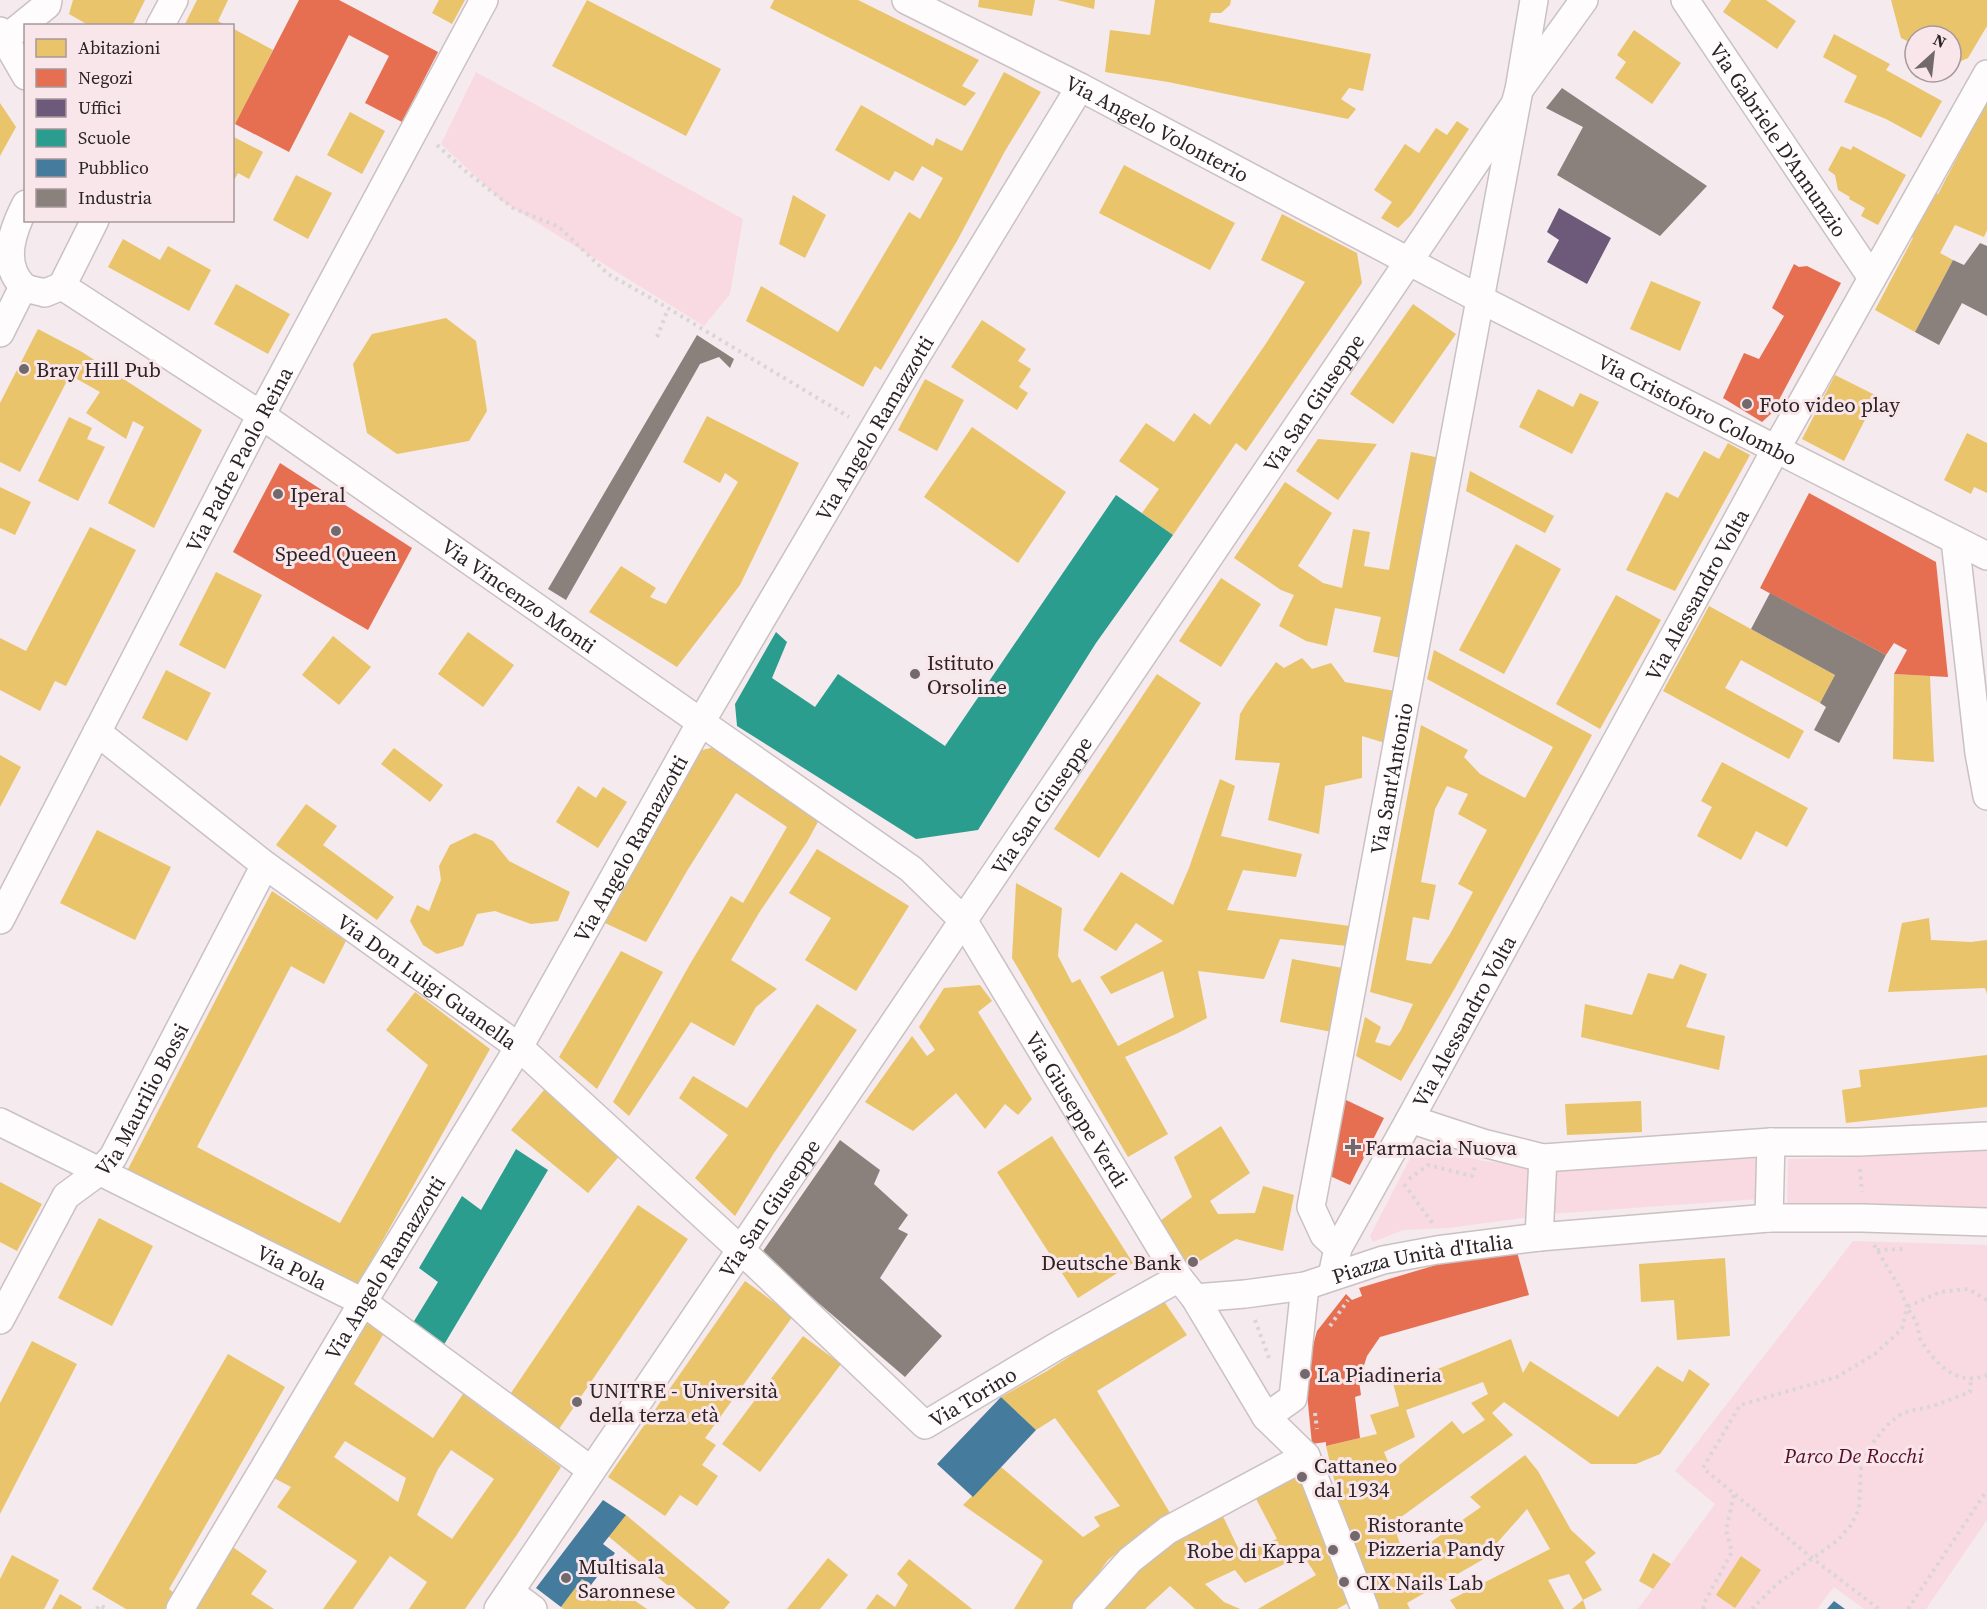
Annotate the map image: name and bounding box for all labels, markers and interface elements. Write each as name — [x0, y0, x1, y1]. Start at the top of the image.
legend — [24, 24, 234, 222]
north arrow — [1903, 24, 1963, 84]
text: N — [1930, 28, 1950, 53]
text: Abitazioni — [78, 35, 160, 60]
street label: Via Gabriele D'Annunzio — [1703, 36, 1855, 242]
text: Negozi — [78, 65, 133, 90]
street label: Via Angelo Volonterio — [1061, 68, 1254, 189]
text: Uffici — [78, 95, 121, 120]
text: Scuole — [78, 125, 131, 150]
text: Pubblico — [78, 155, 149, 180]
text: Industria — [78, 185, 153, 210]
street label: Via San Giuseppe — [1256, 327, 1371, 478]
street label: Via Angelo Ramazzotti — [808, 330, 940, 526]
street label: Via Cristoforo Colombo — [1593, 347, 1802, 472]
place label: Bray Hill Pub — [36, 355, 161, 384]
street label: Via Padre Paolo Reina — [178, 361, 299, 557]
marker: Bray Hill Pub — [17, 362, 31, 376]
place label: Foto video play — [1759, 390, 1900, 419]
marker: Foto video play — [1740, 397, 1754, 411]
place label: Iperal — [290, 480, 346, 509]
marker: Iperal — [271, 487, 285, 501]
street label: Via Alessandro Volta — [1638, 503, 1755, 686]
marker: Speed Queen — [329, 524, 343, 538]
street label: Via Vincenzo Monti — [436, 531, 602, 660]
place label: Speed Queen — [275, 539, 397, 568]
place label: Istituto Orsoline — [927, 648, 1007, 701]
marker: Istituto Orsoline — [908, 667, 922, 681]
street label: Via Sant'Antonio — [1362, 700, 1419, 857]
street label: Via San Giuseppe — [984, 730, 1098, 880]
street label: Via Angelo Ramazzotti — [566, 749, 694, 947]
street label: Via Don Luigi Guanella — [331, 907, 524, 1056]
street label: Via Alessandro Volta — [1405, 930, 1522, 1112]
street label: Via Maurilio Bossi — [88, 1018, 195, 1182]
street label: Via Giuseppe Verdi — [1019, 1026, 1135, 1193]
street label: Via San Giuseppe — [712, 1133, 826, 1283]
place label: Farmacia Nuova — [1365, 1133, 1517, 1162]
marker: Farmacia Nuova — [1346, 1140, 1360, 1154]
street label: Via Angelo Ramazzotti — [317, 1170, 451, 1365]
street label: Piazza Unità d'Italia — [1328, 1226, 1515, 1291]
street label: Via Pola — [252, 1237, 333, 1297]
place label: Deutsche Bank — [1041, 1248, 1181, 1277]
marker: Deutsche Bank — [1186, 1255, 1200, 1269]
street label: Via Torino — [923, 1359, 1022, 1434]
place label: La Piadineria — [1317, 1360, 1442, 1389]
marker: La Piadineria — [1298, 1367, 1312, 1381]
place label: UNITRE - Università della terza età — [589, 1376, 778, 1429]
marker: UNITRE - Università della terza età — [570, 1395, 584, 1409]
park label: Parco De Rocchi — [1783, 1441, 1924, 1470]
place label: Cattaneo dal 1934 — [1314, 1451, 1397, 1504]
marker: Cattaneo dal 1934 — [1295, 1470, 1309, 1484]
place label: Ristorante Pizzeria Pandy — [1367, 1510, 1505, 1563]
marker: Ristorante Pizzeria Pandy — [1348, 1529, 1362, 1543]
place label: Robe di Kappa — [1186, 1536, 1321, 1565]
marker: Robe di Kappa — [1326, 1543, 1340, 1557]
place label: Multisala Saronnese — [578, 1552, 676, 1605]
place label: CIX Nails Lab — [1356, 1568, 1483, 1597]
marker: Multisala Saronnese — [559, 1571, 573, 1585]
marker: CIX Nails Lab — [1337, 1575, 1351, 1589]

